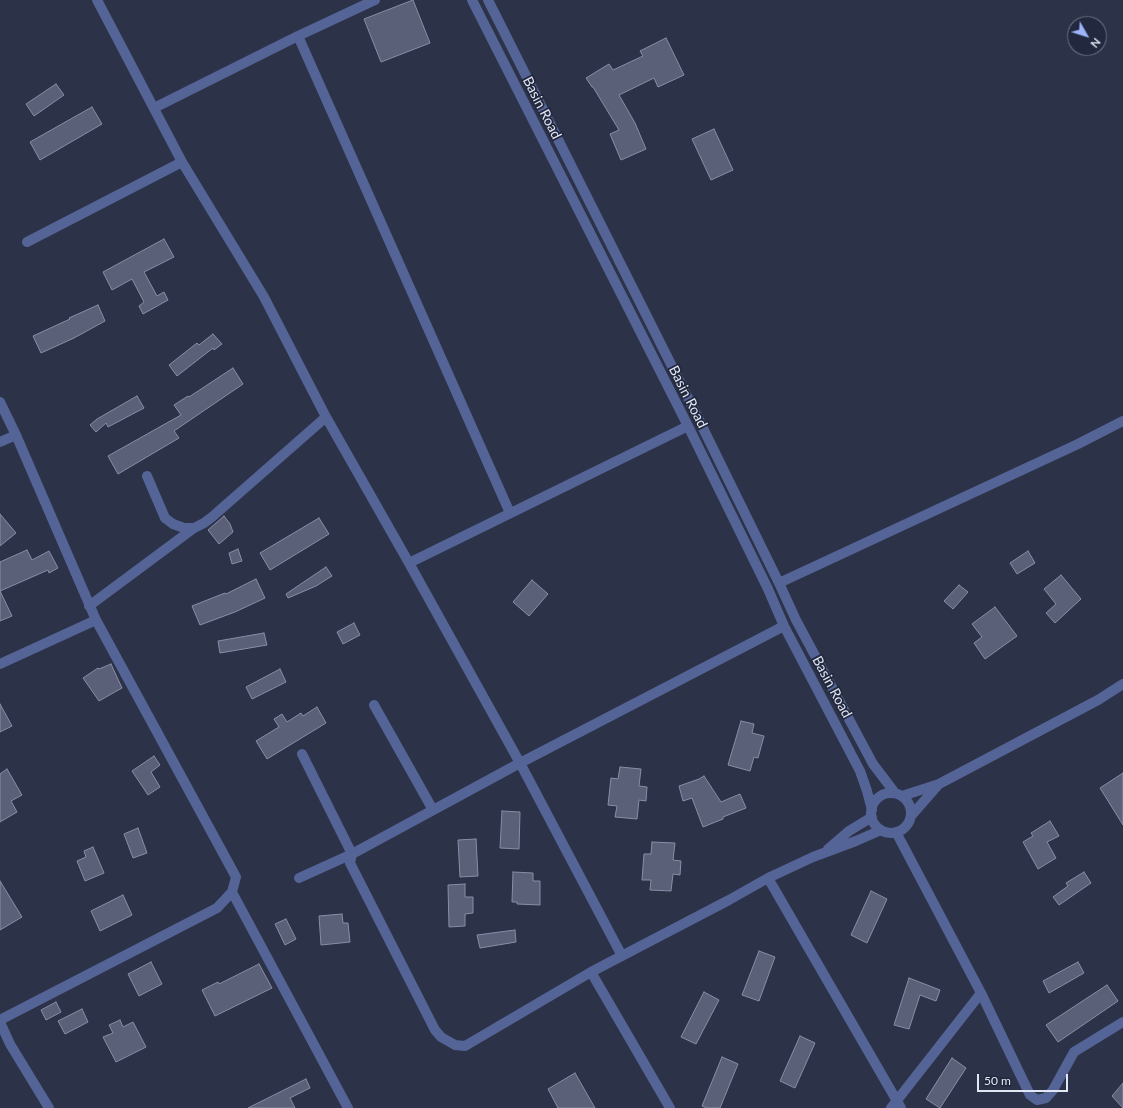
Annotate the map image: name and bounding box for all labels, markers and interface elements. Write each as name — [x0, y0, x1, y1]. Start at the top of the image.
north arrow — [1067, 16, 1107, 56]
text: N — [1088, 36, 1104, 51]
street label: Basin Road — [519, 74, 565, 142]
street label: Basin Road — [665, 363, 711, 431]
street label: Basin Road — [809, 653, 855, 721]
scale bar — [979, 1066, 1070, 1092]
text: 50 m — [984, 1073, 1011, 1088]

